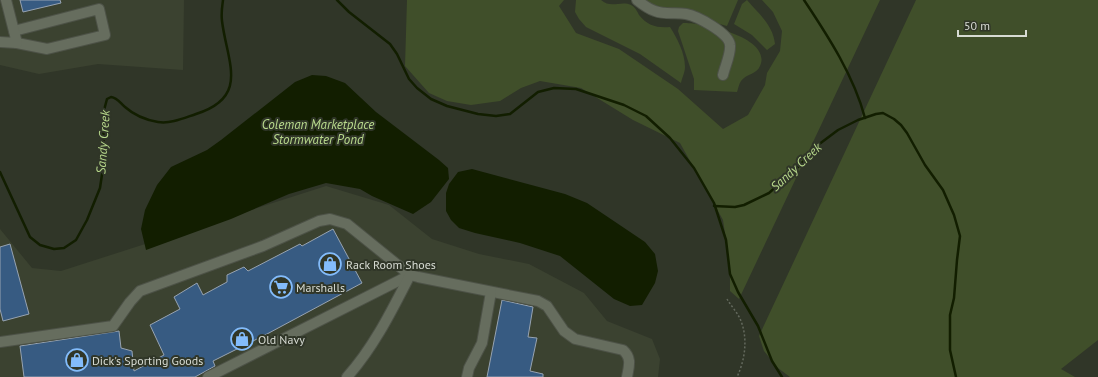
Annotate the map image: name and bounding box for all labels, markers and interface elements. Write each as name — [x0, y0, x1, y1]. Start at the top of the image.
scale bar — [958, 12, 1026, 38]
text: 50 m — [964, 18, 990, 33]
water label: Sandy Creek — [92, 108, 114, 174]
water label: Coleman Marketplace Stormwater Pond — [262, 116, 374, 148]
water label: Sandy Creek — [767, 138, 826, 195]
shop icon: Rack Room Shoes — [317, 251, 343, 277]
place label: Rack Room Shoes — [346, 257, 436, 272]
supermarket icon: Marshalls — [268, 274, 294, 300]
place label: Marshalls — [296, 280, 345, 295]
shop icon: Old Navy — [229, 326, 255, 352]
place label: Old Navy — [258, 332, 305, 347]
shop icon: Dick's Sporting Goods — [64, 347, 90, 373]
place label: Dick's Sporting Goods — [92, 353, 203, 368]

